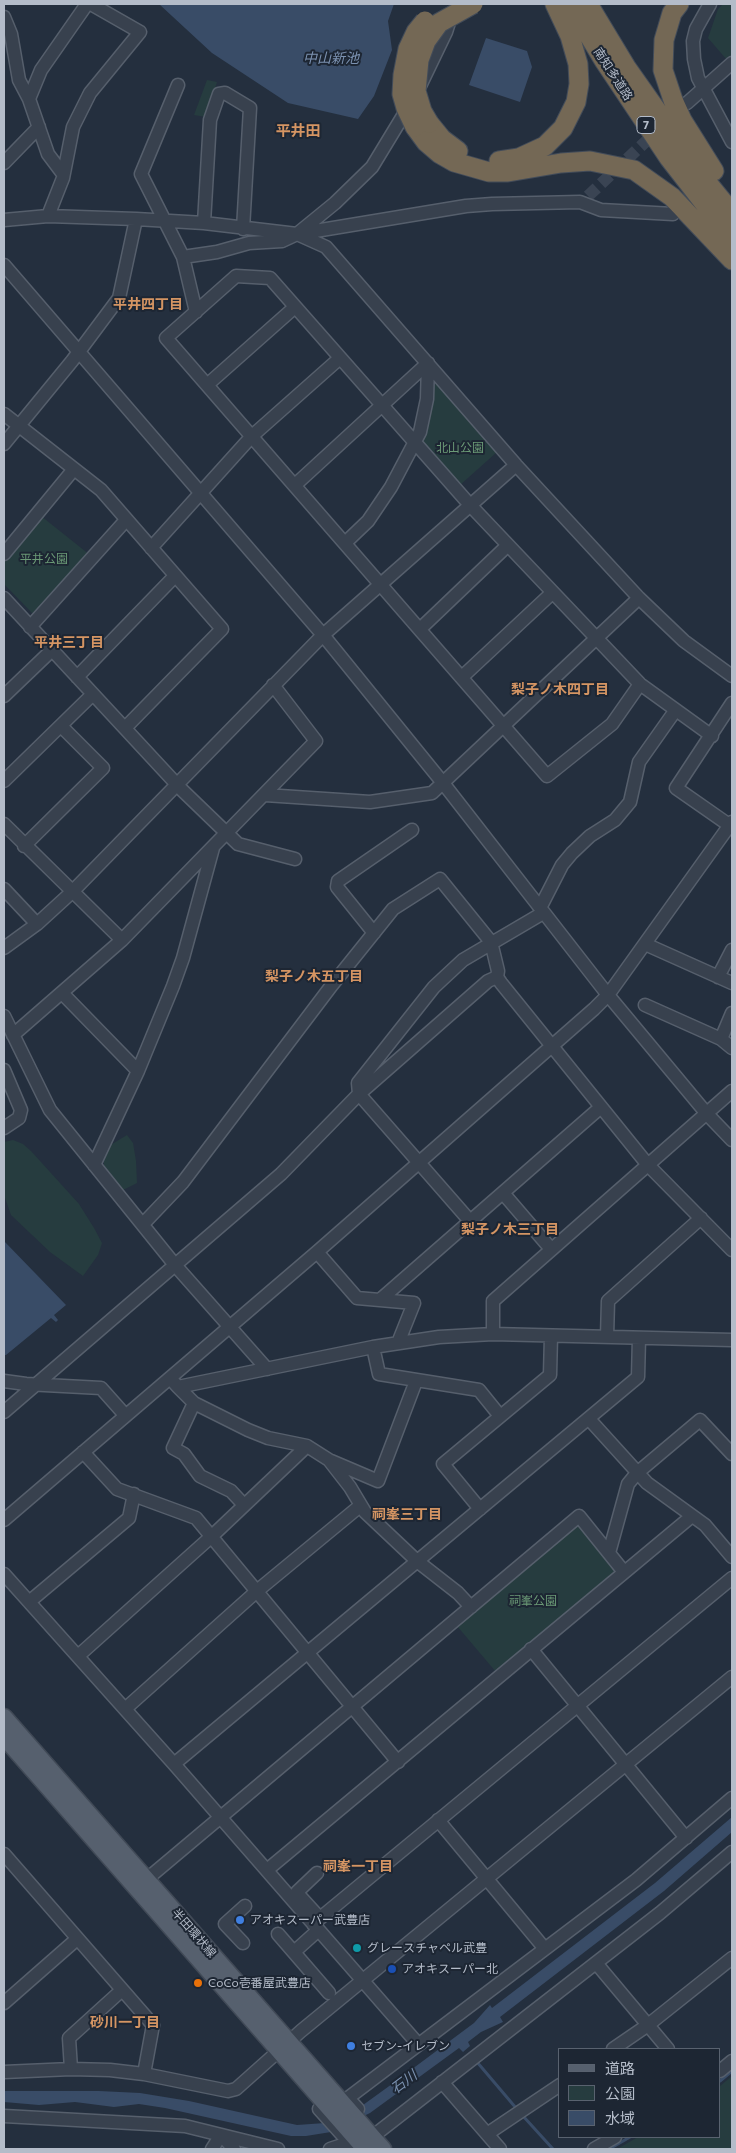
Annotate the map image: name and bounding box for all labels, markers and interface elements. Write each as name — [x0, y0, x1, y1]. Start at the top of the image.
street label: 南知多道路 — [591, 45, 635, 103]
water label: 中山新池 — [303, 50, 359, 66]
road number: 7 — [637, 116, 655, 134]
district label: 平井田 — [276, 122, 320, 140]
district label: 平井四丁目 — [113, 296, 183, 312]
park label: 北山公園 — [436, 441, 484, 455]
park label: 平井公園 — [20, 552, 68, 566]
district label: 平井三丁目 — [34, 634, 104, 650]
district label: 梨子ノ木四丁目 — [511, 681, 609, 697]
district label: 梨子ノ木五丁目 — [265, 968, 363, 984]
district label: 梨子ノ木三丁目 — [461, 1221, 559, 1237]
district label: 祠峯三丁目 — [372, 1506, 442, 1522]
park label: 祠峯公園 — [509, 1594, 557, 1608]
district label: 祠峯一丁目 — [323, 1858, 393, 1874]
street label: 半田環状線 — [169, 1906, 219, 1960]
place label: アオキスーパー武豊店 — [250, 1913, 370, 1927]
marker: アオキスーパー武豊店 — [234, 1914, 246, 1926]
place label: グレースチャペル武豊 — [367, 1941, 487, 1955]
marker: グレースチャペル武豊 — [351, 1942, 363, 1954]
place label: アオキスーパー北 — [402, 1962, 498, 1976]
marker: アオキスーパー北 — [386, 1963, 398, 1975]
place label: CoCo壱番屋武豊店 — [208, 1976, 311, 1990]
marker: CoCo壱番屋武豊店 — [192, 1977, 204, 1989]
district label: 砂川一丁目 — [90, 2014, 160, 2030]
place label: セブン-イレブン — [361, 2039, 450, 2053]
marker: セブン-イレブン — [345, 2040, 357, 2052]
legend — [558, 2048, 721, 2138]
text: 道路 — [605, 2059, 635, 2077]
water label: 石川 — [388, 2067, 420, 2097]
text: 公園 — [605, 2084, 635, 2102]
text: 水域 — [605, 2109, 635, 2127]

